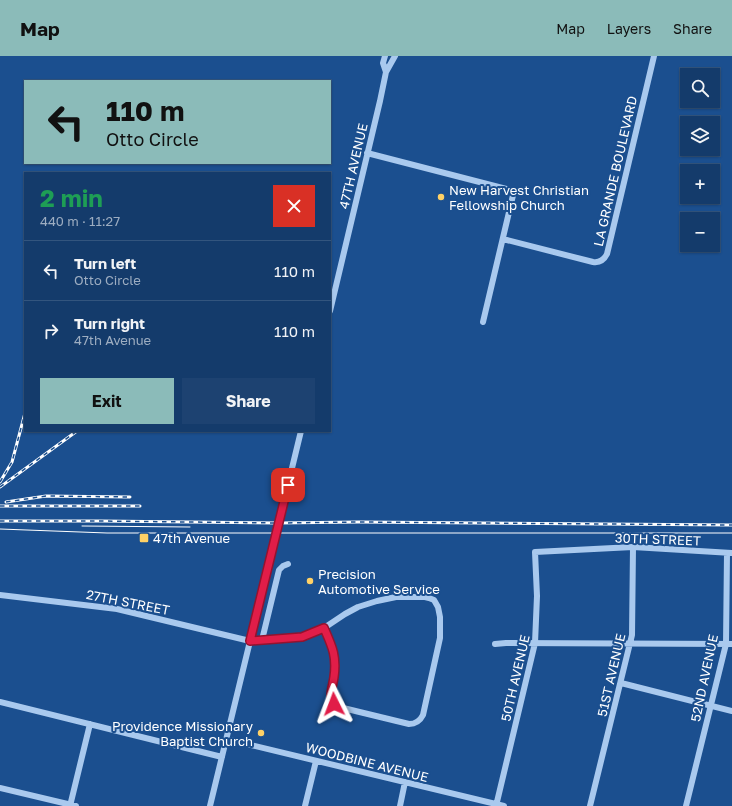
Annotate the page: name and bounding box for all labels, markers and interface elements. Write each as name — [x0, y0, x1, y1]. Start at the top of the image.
text: Map — [20, 17, 60, 40]
text: Map — [556, 20, 585, 37]
text: Layers — [607, 20, 651, 37]
text: Share — [673, 20, 712, 37]
map controls — [680, 68, 720, 252]
button: search — [680, 68, 720, 108]
text: 110 m — [106, 94, 185, 127]
street label: LA GRANDE BOULEVARD — [590, 94, 640, 248]
icon: left — [40, 96, 92, 148]
button: layers — [680, 116, 720, 156]
street label: 47TH AVENUE — [335, 122, 371, 210]
text: Otto Circle — [106, 128, 199, 150]
button: + — [680, 164, 720, 204]
place label: New Harvest Christian Fellowship Church — [449, 182, 589, 213]
text: 2 min — [40, 183, 103, 212]
button: close — [273, 185, 315, 227]
marker: New Harvest Christian Fellowship Church — [436, 192, 446, 202]
button: − — [680, 212, 720, 252]
text: 440 m · 11:27 — [40, 213, 120, 229]
text: Turn left — [74, 254, 136, 272]
icon: left — [40, 260, 62, 282]
text: 110 m — [274, 262, 315, 280]
text: Otto Circle — [74, 272, 141, 288]
text: Turn right — [74, 314, 145, 332]
icon: right — [40, 320, 62, 342]
text: 110 m — [274, 322, 315, 340]
text: 47th Avenue — [74, 332, 151, 348]
button: Exit — [40, 378, 174, 424]
button: Share — [182, 378, 315, 424]
pin — [271, 468, 305, 502]
icon: arrive — [277, 474, 299, 496]
place label: 47th Avenue — [153, 530, 230, 546]
street label: 30TH STREET — [615, 530, 701, 548]
marker: 47th Avenue — [138, 532, 150, 544]
place label: Precision Automotive Service — [318, 566, 440, 597]
marker: Precision Automotive Service — [305, 576, 315, 586]
street label: 27TH STREET — [85, 586, 171, 618]
street label: 51ST AVENUE — [594, 632, 628, 718]
street label: 50TH AVENUE — [497, 633, 533, 723]
street label: 52ND AVENUE — [687, 633, 721, 723]
position arrow — [313, 683, 355, 725]
place label: Providence Missionary Baptist Church — [112, 718, 254, 749]
marker: Providence Missionary Baptist Church — [256, 728, 266, 738]
street label: WOODBINE AVENUE — [304, 739, 430, 785]

